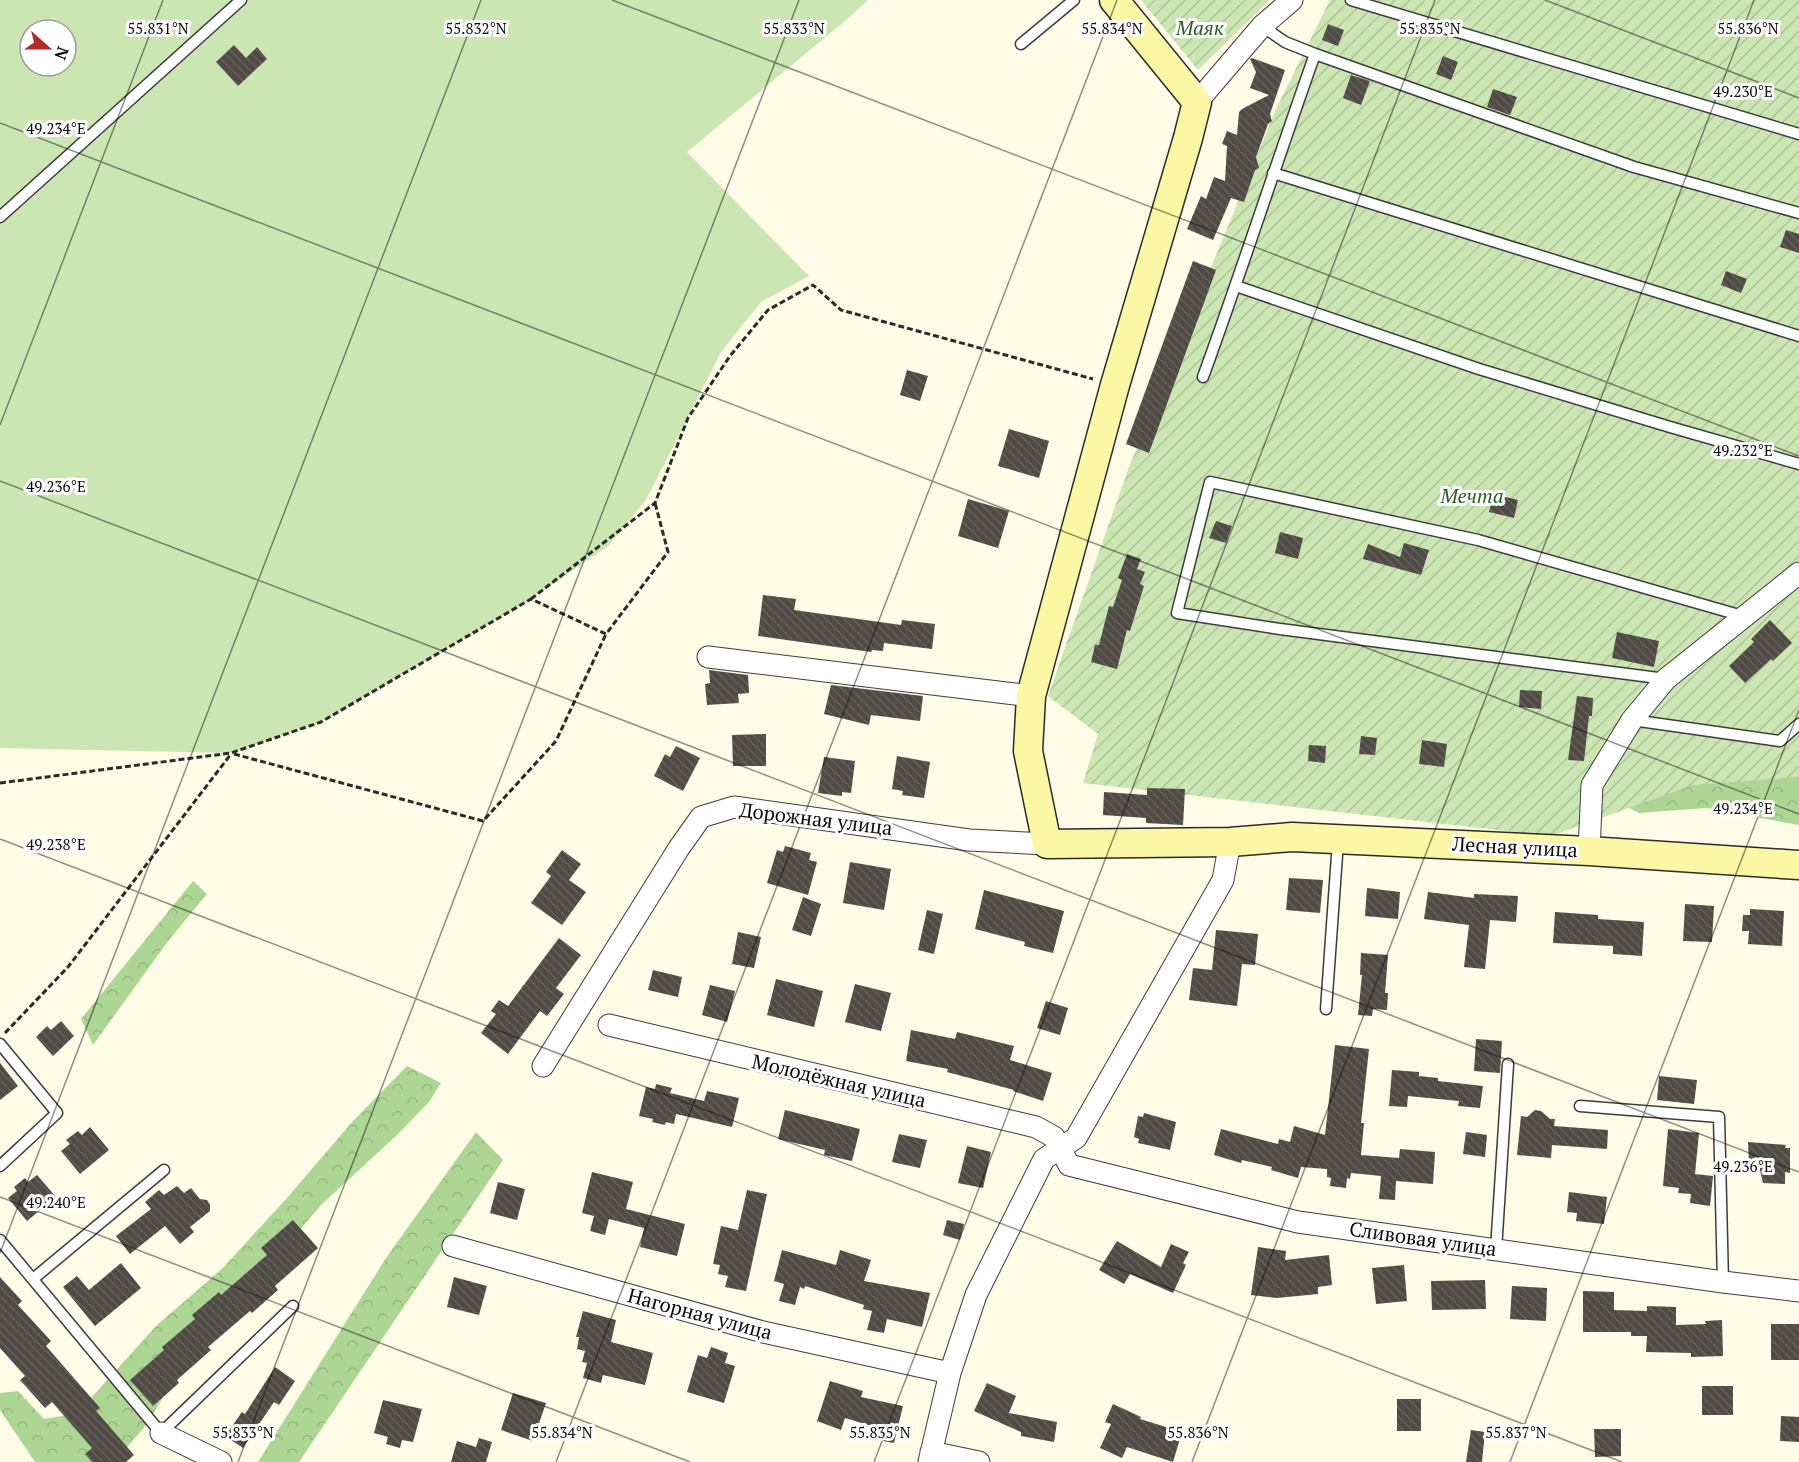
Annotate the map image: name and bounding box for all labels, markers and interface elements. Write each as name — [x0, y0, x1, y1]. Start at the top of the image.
park label: Маяк — [1175, 14, 1224, 41]
north arrow — [18, 18, 78, 78]
text: 55.831°N — [127, 18, 189, 38]
text: 55.832°N — [445, 18, 507, 38]
text: 55.833°N — [763, 18, 825, 38]
text: 55.834°N — [1081, 18, 1143, 38]
text: 55.835°N — [1399, 18, 1461, 38]
text: 55.836°N — [1717, 18, 1779, 38]
text: N — [50, 44, 74, 63]
text: 49.230°E — [1713, 81, 1773, 101]
text: 49.234°E — [26, 118, 86, 138]
text: 49.232°E — [1713, 440, 1773, 460]
text: 49.236°E — [26, 476, 86, 496]
park label: Мечта — [1439, 482, 1504, 509]
street label: Дорожная улица — [738, 796, 894, 841]
text: 49.234°E — [1713, 798, 1773, 818]
street label: Лесная улица — [1451, 830, 1578, 863]
text: 49.238°E — [26, 834, 86, 854]
street label: Молодёжная улица — [749, 1047, 929, 1114]
text: 49.236°E — [1713, 1156, 1773, 1176]
text: 49.240°E — [26, 1192, 86, 1212]
street label: Сливовая улица — [1348, 1215, 1498, 1262]
street label: Нагорная улица — [625, 1281, 775, 1346]
text: 55.833°N — [212, 1422, 274, 1442]
text: 55.834°N — [531, 1422, 593, 1442]
text: 55.835°N — [849, 1422, 911, 1442]
text: 55.836°N — [1167, 1422, 1229, 1442]
text: 55.837°N — [1485, 1422, 1547, 1442]

